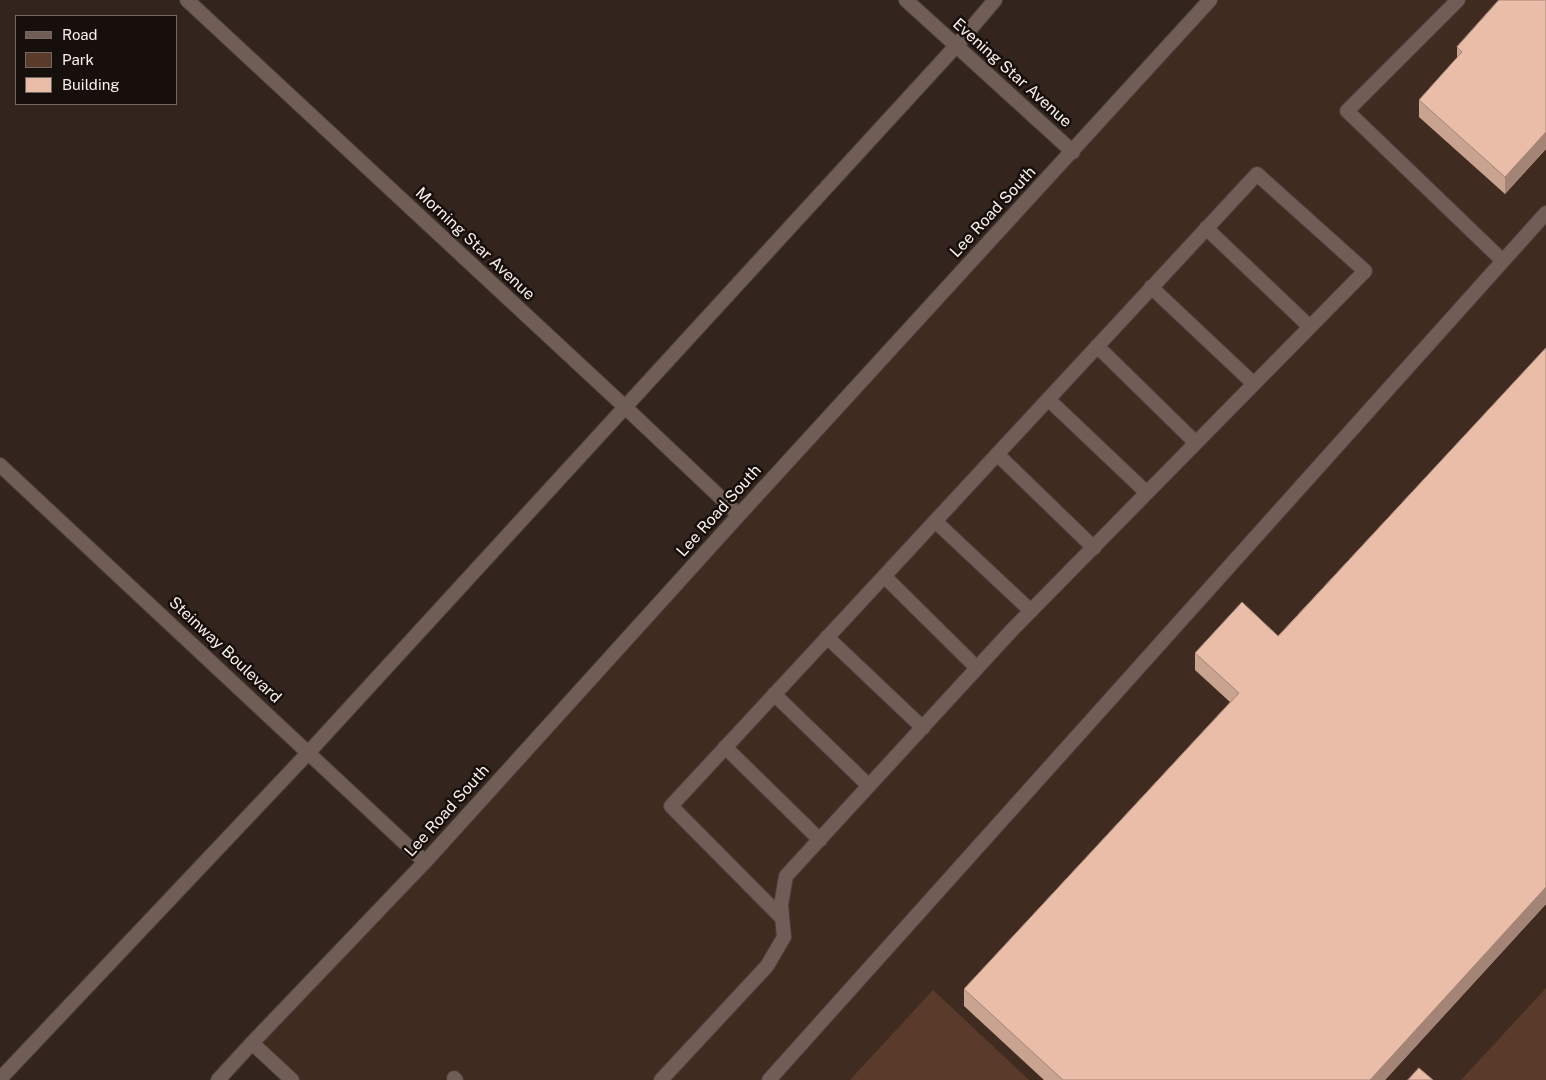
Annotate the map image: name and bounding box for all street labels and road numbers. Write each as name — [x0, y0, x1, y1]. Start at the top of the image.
street label: Evening Star Avenue — [949, 14, 1075, 132]
street label: Lee Road South — [946, 163, 1040, 261]
street label: Morning Star Avenue — [411, 184, 539, 304]
street label: Lee Road South — [673, 461, 765, 561]
street label: Steinway Boulevard — [165, 593, 285, 707]
street label: Lee Road South — [401, 761, 493, 861]

